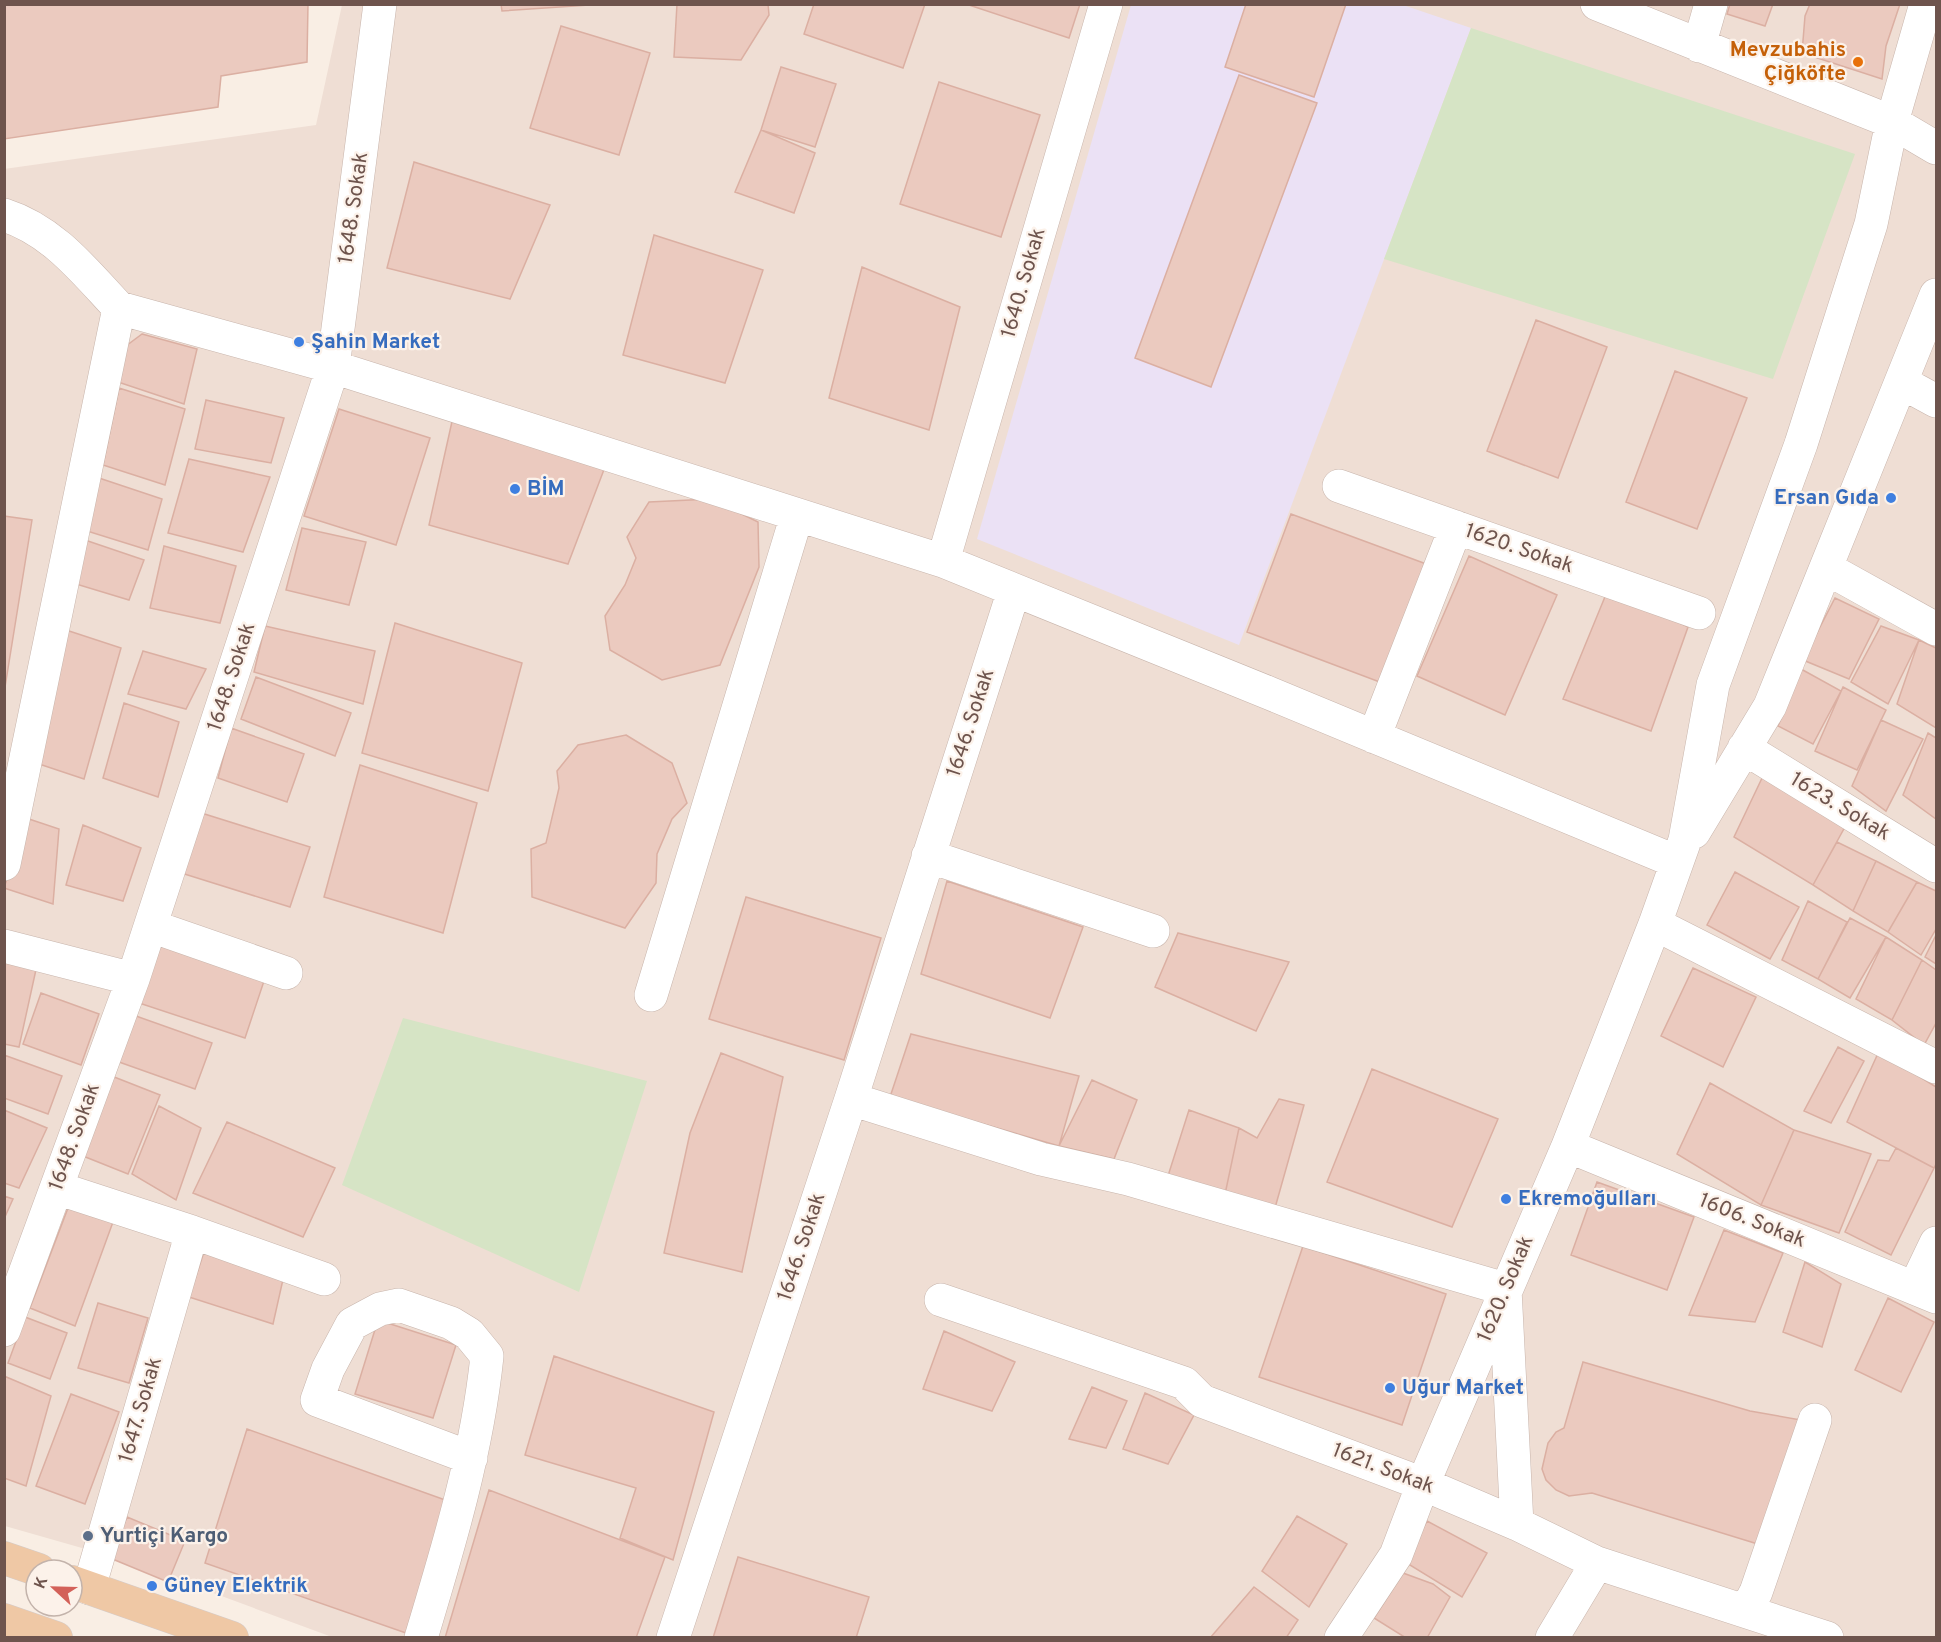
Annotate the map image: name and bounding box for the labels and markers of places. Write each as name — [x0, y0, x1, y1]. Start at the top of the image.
place label: Mevzubahis Çiğköfte — [1730, 37, 1846, 88]
marker: Mevzubahis Çiğköfte — [1851, 55, 1865, 69]
place label: Şahin Market — [311, 329, 440, 356]
marker: Şahin Market — [292, 335, 306, 349]
place label: BİM — [527, 475, 565, 503]
marker: BİM — [508, 482, 522, 496]
place label: Ersan Gıda — [1774, 485, 1879, 512]
marker: Ersan Gıda — [1884, 491, 1898, 505]
place label: Ekremoğulları — [1518, 1186, 1656, 1213]
marker: Ekremoğulları — [1499, 1192, 1513, 1206]
place label: Uğur Market — [1402, 1375, 1524, 1402]
marker: Uğur Market — [1383, 1381, 1397, 1395]
place label: Yurtiçi Kargo — [100, 1523, 228, 1550]
marker: Yurtiçi Kargo — [81, 1529, 95, 1543]
place label: Güney Elektrik — [164, 1573, 308, 1600]
marker: Güney Elektrik — [145, 1579, 159, 1593]

